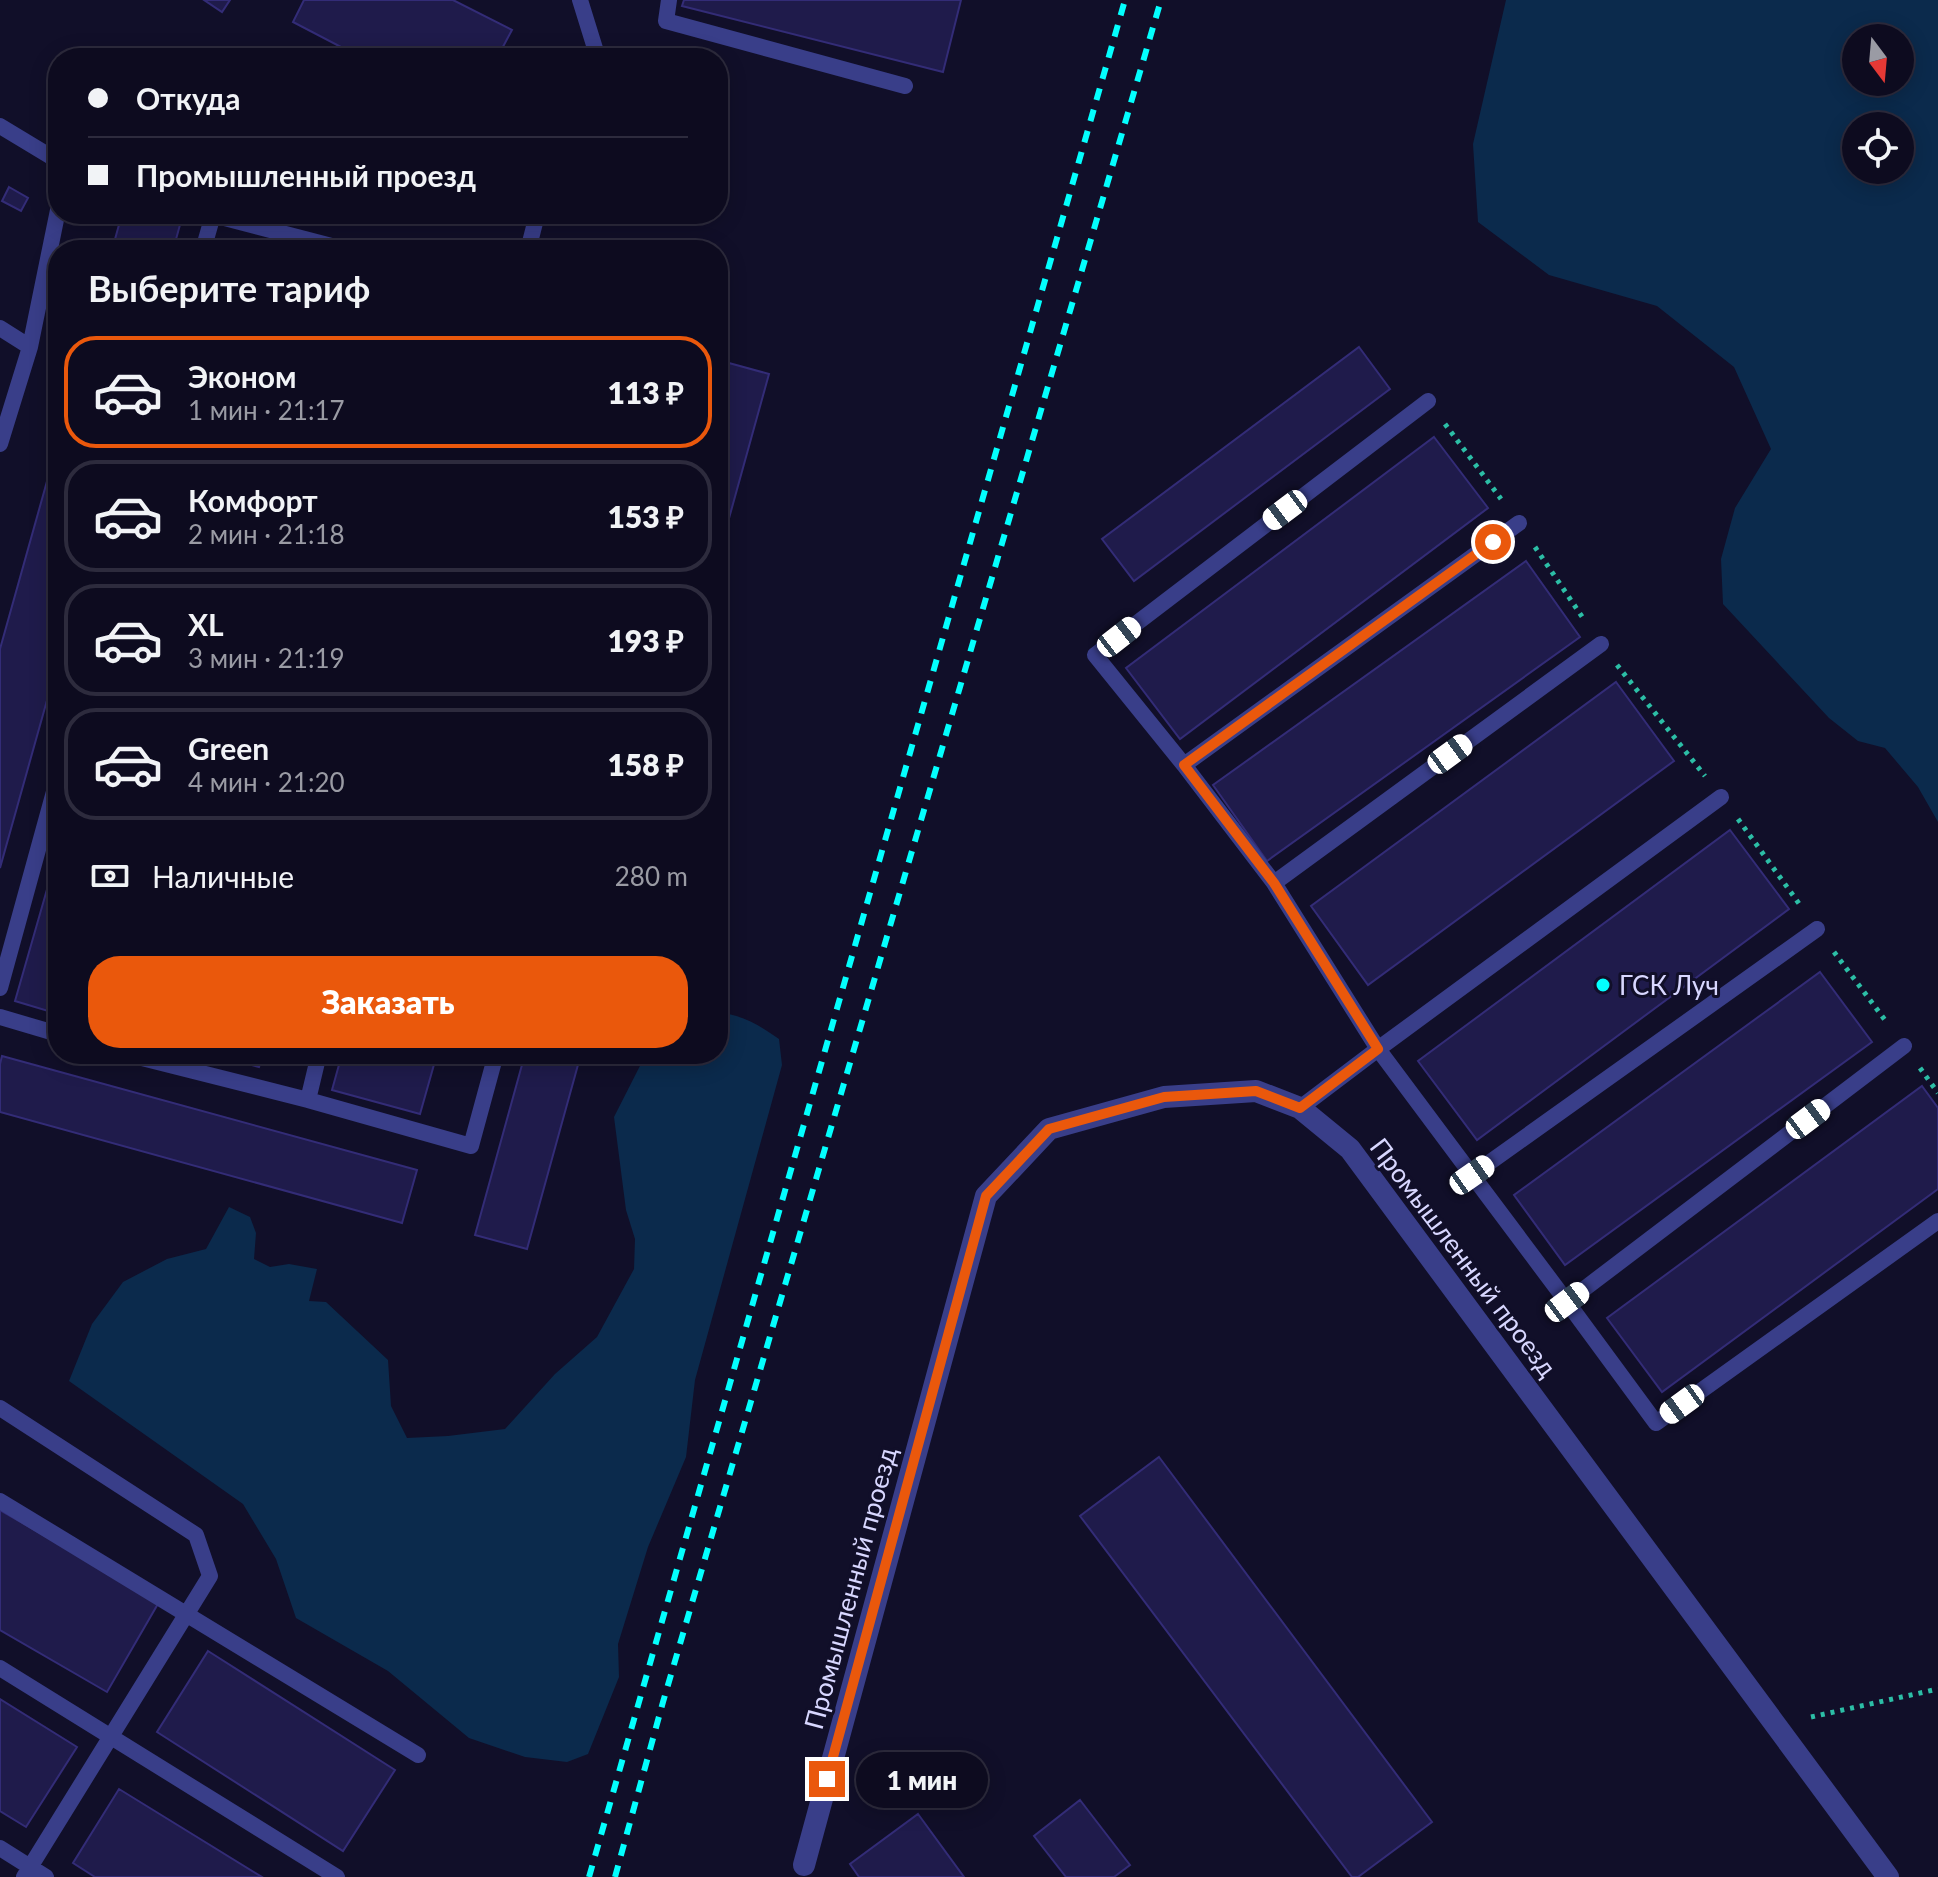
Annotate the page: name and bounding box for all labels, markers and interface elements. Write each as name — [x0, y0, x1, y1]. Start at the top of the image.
north arrow — [1842, 24, 1914, 96]
map controls — [1842, 24, 1914, 184]
text: Откуда — [136, 80, 241, 116]
button: locate — [1842, 112, 1914, 184]
text: Промышленный проезд — [136, 157, 476, 193]
text: Выберите тариф — [88, 266, 370, 310]
icon: car — [92, 356, 164, 428]
text: Эконом — [188, 358, 297, 394]
text: 113 ₽ — [607, 374, 684, 410]
text: 1 мин · 21:17 — [188, 394, 345, 426]
icon: car — [92, 480, 164, 552]
text: Комфорт — [188, 482, 318, 518]
car — [1259, 486, 1311, 534]
text: 153 ₽ — [607, 498, 684, 534]
text: 2 мин · 21:18 — [188, 518, 345, 550]
route start — [1475, 524, 1511, 560]
icon: car — [92, 604, 164, 676]
text: XL — [188, 606, 224, 642]
car — [1093, 613, 1145, 661]
text: 193 ₽ — [607, 622, 684, 658]
text: 3 мин · 21:19 — [188, 642, 345, 674]
icon: car — [92, 728, 164, 800]
text: Green — [188, 730, 269, 766]
car — [1424, 730, 1476, 778]
text: 158 ₽ — [607, 746, 684, 782]
text: 4 мин · 21:20 — [188, 766, 345, 798]
icon: cash — [88, 854, 132, 898]
text: Наличные — [152, 858, 294, 894]
text: 280 m — [615, 860, 688, 892]
button: Заказать — [88, 956, 688, 1048]
place label: ГСК Луч — [1619, 969, 1719, 1001]
marker: ГСК Луч — [1594, 976, 1612, 994]
car — [1782, 1095, 1834, 1143]
street label: Промышленный проезд — [1364, 1131, 1564, 1383]
car — [1445, 1151, 1499, 1199]
car — [1541, 1278, 1593, 1326]
car — [1656, 1380, 1708, 1428]
street label: Промышленный проезд — [797, 1443, 903, 1733]
callout: 1 мин — [855, 1751, 987, 1807]
route end — [809, 1761, 845, 1797]
text: 1 мин — [887, 1764, 957, 1796]

